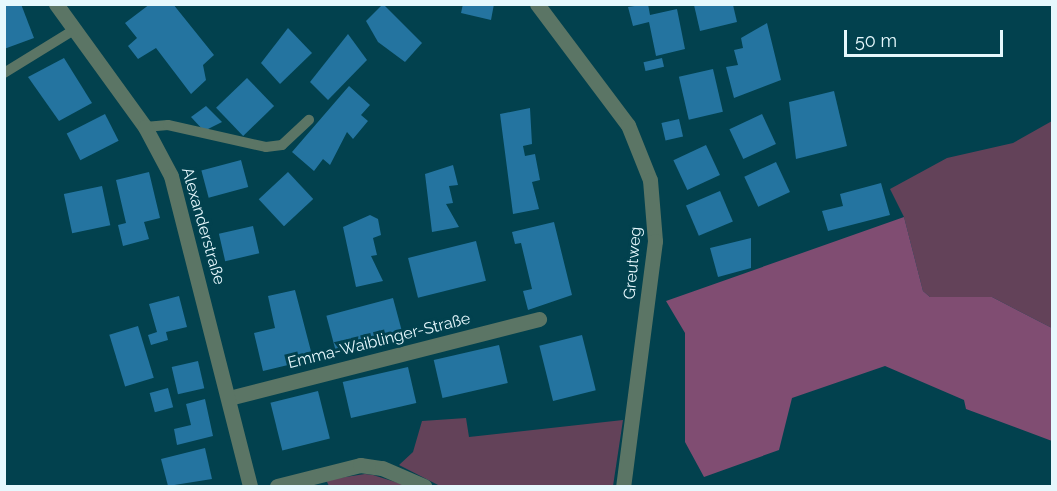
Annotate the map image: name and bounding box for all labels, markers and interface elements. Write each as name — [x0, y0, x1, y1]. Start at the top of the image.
scale bar — [847, 18, 1006, 56]
text: 50 m — [855, 30, 897, 51]
street label: Alexanderstraße — [177, 165, 229, 287]
street label: Greutweg — [620, 226, 646, 300]
street label: Emma-Waiblinger-Straße — [286, 309, 472, 373]

